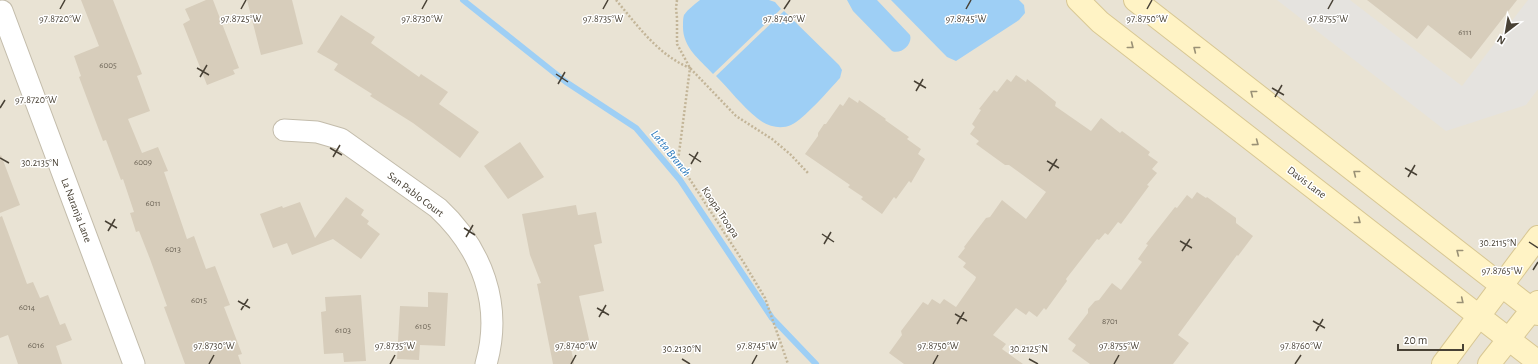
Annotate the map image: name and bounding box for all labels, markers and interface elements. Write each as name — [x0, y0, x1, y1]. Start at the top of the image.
north arrow — [1486, 12, 1526, 52]
text: 97.8720°W — [39, 14, 81, 24]
text: 97.8725°W — [221, 14, 261, 24]
text: 97.8730°W — [401, 14, 443, 24]
text: 97.8735°W — [583, 14, 623, 24]
text: 97.8740°W — [763, 14, 805, 24]
text: 97.8745°W — [945, 14, 987, 24]
text: 97.8750°W — [1126, 14, 1168, 24]
text: 97.8755°W — [1308, 14, 1348, 24]
house number: 6111 — [1458, 28, 1472, 37]
text: N — [1495, 33, 1507, 47]
one-way arrow — [1127, 41, 1134, 48]
one-way arrow — [1194, 47, 1201, 54]
house number: 6005 — [99, 61, 117, 70]
one-way arrow — [1251, 91, 1258, 98]
text: 97.8720°W — [15, 95, 57, 105]
water label: Latta Branch — [649, 128, 693, 178]
one-way arrow — [1251, 138, 1258, 145]
text: 30.2135°N — [21, 158, 59, 168]
house number: 6009 — [134, 158, 152, 167]
street label: Davis Lane — [1285, 164, 1328, 200]
street label: San Pablo Court — [386, 170, 446, 219]
one-way arrow — [1354, 170, 1361, 177]
street label: La Naranja Lane — [59, 176, 94, 244]
street label: Koopa Troopa — [700, 185, 742, 240]
house number: 6011 — [145, 199, 161, 208]
one-way arrow — [1353, 217, 1360, 224]
text: 30.2115°N — [1479, 238, 1517, 248]
house number: 6013 — [165, 245, 181, 254]
one-way arrow — [1457, 250, 1464, 257]
text: 97.8765°W — [1482, 266, 1523, 276]
house number: 6015 — [191, 296, 207, 305]
one-way arrow — [1456, 296, 1463, 303]
house number: 6014 — [19, 303, 36, 312]
house number: 8701 — [1102, 317, 1118, 326]
house number: 6105 — [415, 322, 431, 331]
house number: 6103 — [335, 326, 351, 335]
scale bar — [1398, 326, 1463, 352]
text: 20 m — [1404, 334, 1427, 346]
house number: 6016 — [28, 341, 44, 350]
text: 97.8730°W — [193, 341, 235, 351]
text: 97.8735°W — [375, 341, 415, 351]
text: 97.8740°W — [555, 341, 597, 351]
text: 97.8745°W — [736, 341, 778, 351]
text: 97.8750°W — [917, 341, 959, 351]
text: 97.8755°W — [1099, 341, 1139, 351]
text: 97.8760°W — [1280, 341, 1322, 351]
text: 30.2130°N — [663, 344, 701, 354]
text: 30.2125°N — [1010, 344, 1048, 354]

